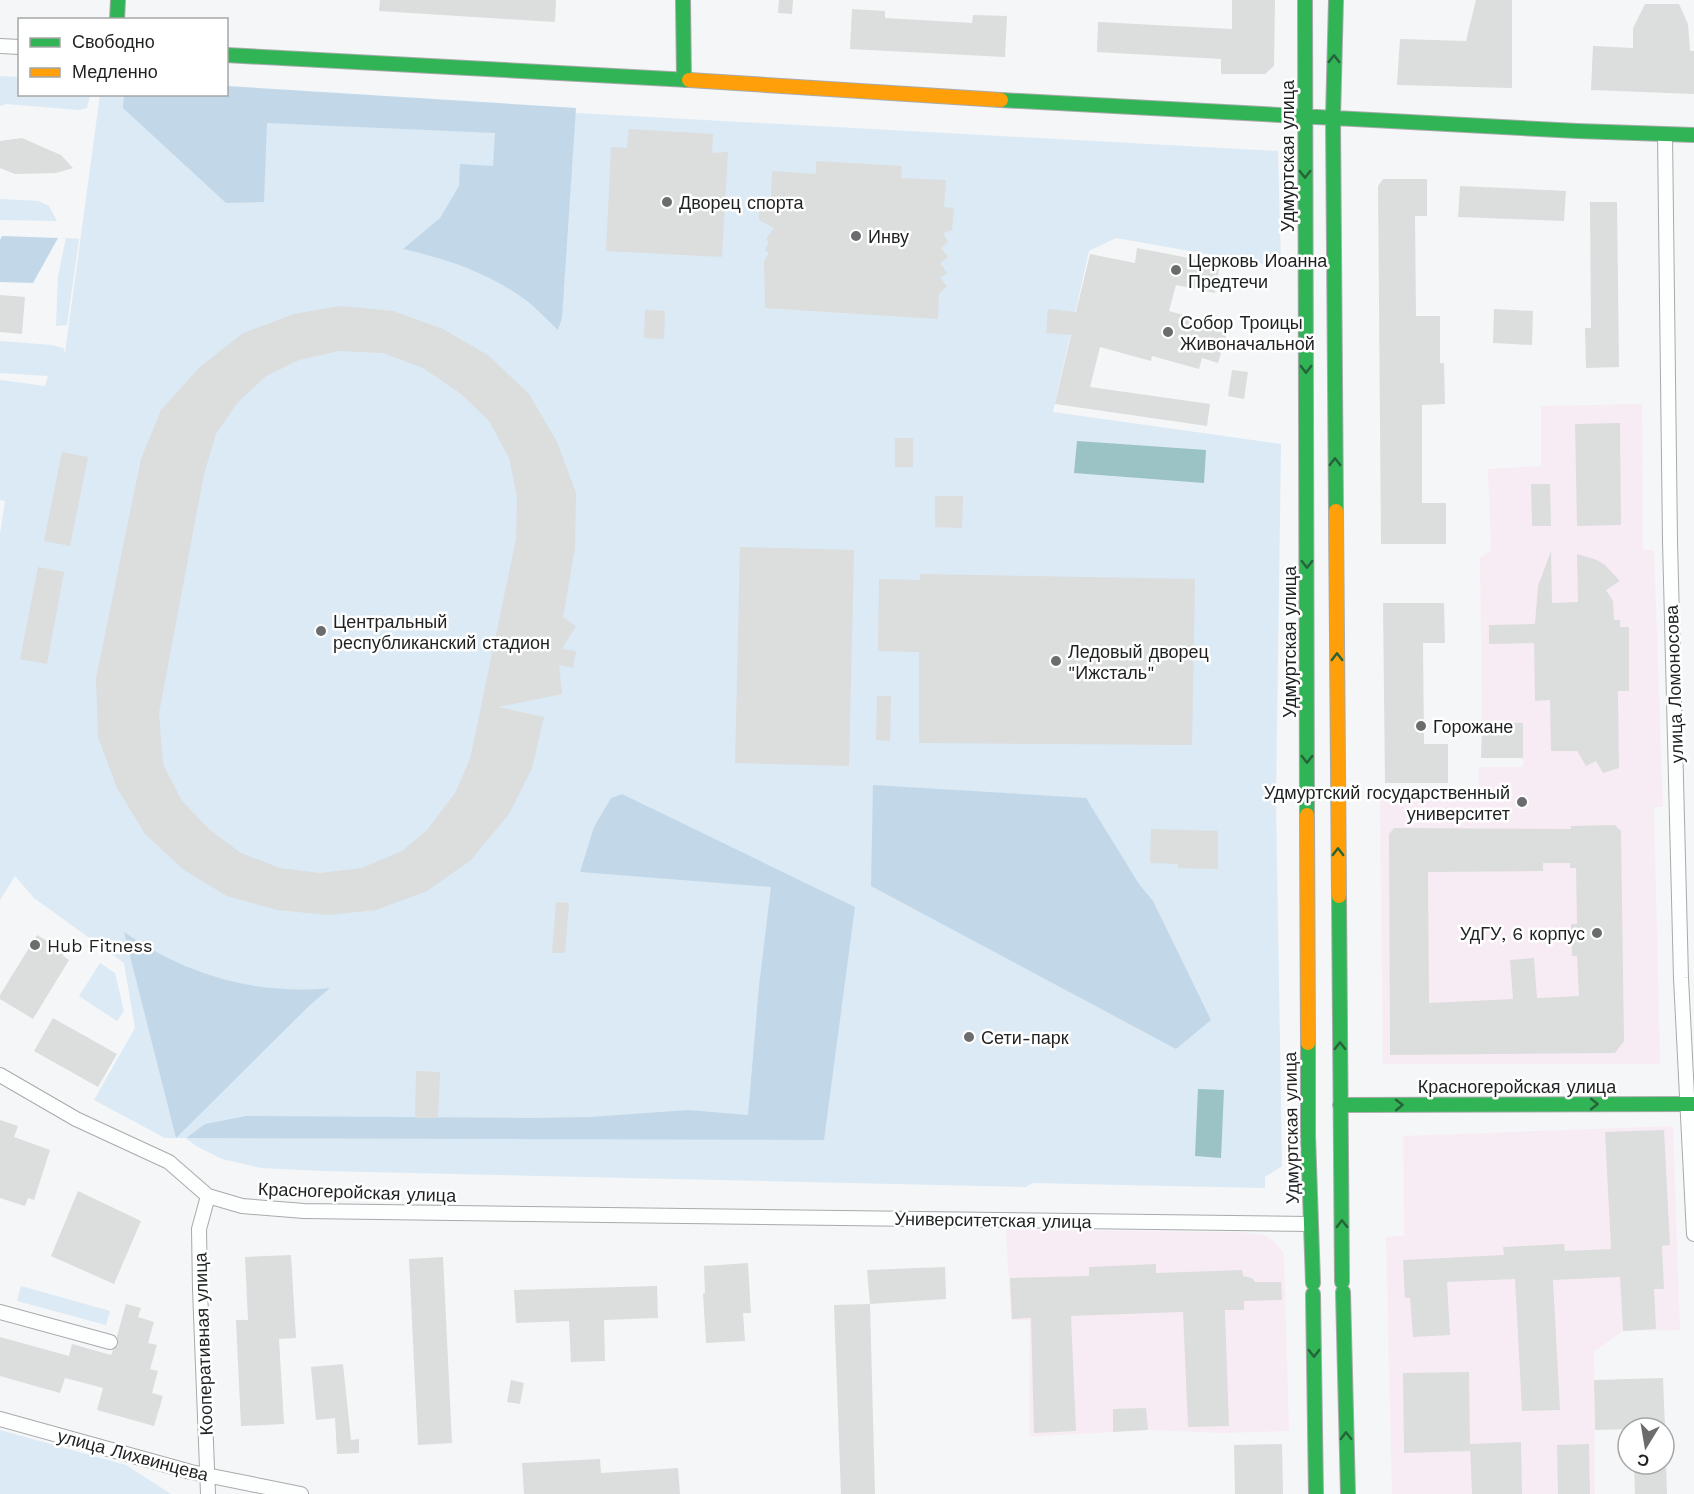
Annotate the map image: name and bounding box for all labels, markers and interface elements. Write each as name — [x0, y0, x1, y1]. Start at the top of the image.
legend — [18, 18, 228, 96]
text: Свободно — [72, 31, 155, 52]
one-way arrow — [1328, 55, 1341, 64]
text: Медленно — [72, 61, 158, 82]
street label: Удмуртская улица — [1277, 79, 1298, 232]
one-way arrow — [1299, 170, 1311, 179]
place label: Дворец спорта — [679, 192, 804, 213]
marker: Дворец спорта — [660, 195, 674, 209]
place label: Инву — [868, 226, 909, 247]
marker: Инву — [849, 229, 863, 243]
place label: Церковь Иоанна Предтечи — [1188, 250, 1328, 292]
marker: Церковь Иоанна Предтечи — [1169, 263, 1183, 277]
place label: Собор Троицы Живоначальной — [1180, 312, 1315, 354]
marker: Собор Троицы Живоначальной — [1161, 325, 1175, 339]
one-way arrow — [1300, 365, 1312, 374]
one-way arrow — [1329, 457, 1341, 466]
one-way arrow — [1301, 560, 1313, 569]
street label: Удмуртская улица — [1279, 565, 1300, 718]
street label: улица Ломоносова — [1661, 604, 1687, 764]
place label: Центральный республиканский стадион — [333, 611, 550, 653]
marker: Центральный республиканский стадион — [314, 624, 328, 638]
place label: Ледовый дворец "Ижсталь" — [1068, 641, 1209, 683]
one-way arrow — [1331, 652, 1343, 661]
marker: Ледовый дворец "Ижсталь" — [1049, 654, 1063, 668]
place label: Горожане — [1433, 716, 1513, 737]
marker: Горожане — [1414, 719, 1428, 733]
one-way arrow — [1301, 755, 1313, 764]
place label: Удмуртский государственный университет — [1264, 782, 1510, 824]
marker: Удмуртский государственный университет — [1515, 795, 1529, 809]
one-way arrow — [1332, 847, 1344, 856]
place label: УдГУ, 6 корпус — [1460, 923, 1585, 944]
marker: УдГУ, 6 корпус — [1590, 926, 1604, 940]
place label: Hub Fitness — [47, 935, 152, 956]
marker: Hub Fitness — [28, 938, 42, 952]
place label: Сети-парк — [981, 1027, 1069, 1048]
marker: Сети-парк — [962, 1030, 976, 1044]
one-way arrow — [1334, 1042, 1346, 1051]
street label: Удмуртская улица — [1279, 1051, 1303, 1204]
street label: Красногеройская улица — [1418, 1076, 1617, 1097]
one-way arrow — [1589, 1098, 1598, 1110]
one-way arrow — [1394, 1099, 1403, 1111]
street label: Красногеройская улица — [258, 1178, 457, 1206]
street label: Университетская улица — [894, 1208, 1093, 1232]
one-way arrow — [1336, 1219, 1348, 1228]
street label: Кооперативная улица — [189, 1251, 217, 1436]
one-way arrow — [1308, 1348, 1320, 1357]
north arrow — [1616, 1416, 1676, 1476]
street label: улица Лихвинцева — [55, 1425, 212, 1486]
one-way arrow — [1340, 1431, 1353, 1440]
text: С — [1635, 1450, 1651, 1471]

